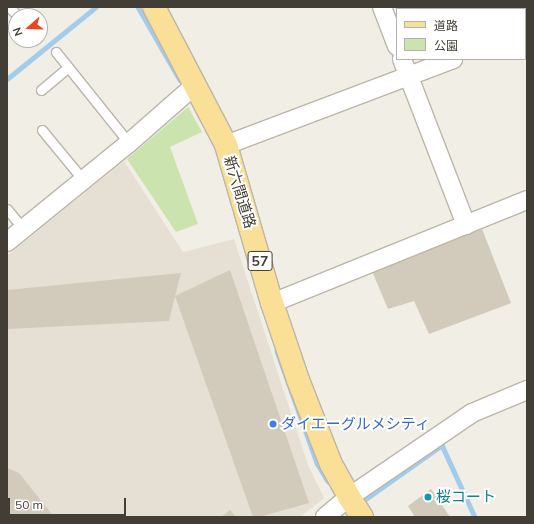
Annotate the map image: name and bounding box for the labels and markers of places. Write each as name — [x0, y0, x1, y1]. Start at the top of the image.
place label: ダイエーグルメシティ — [281, 415, 431, 433]
marker: ダイエーグルメシティ — [268, 419, 278, 429]
place label: 桜コート — [436, 488, 496, 506]
marker: 桜コート — [423, 492, 433, 502]

